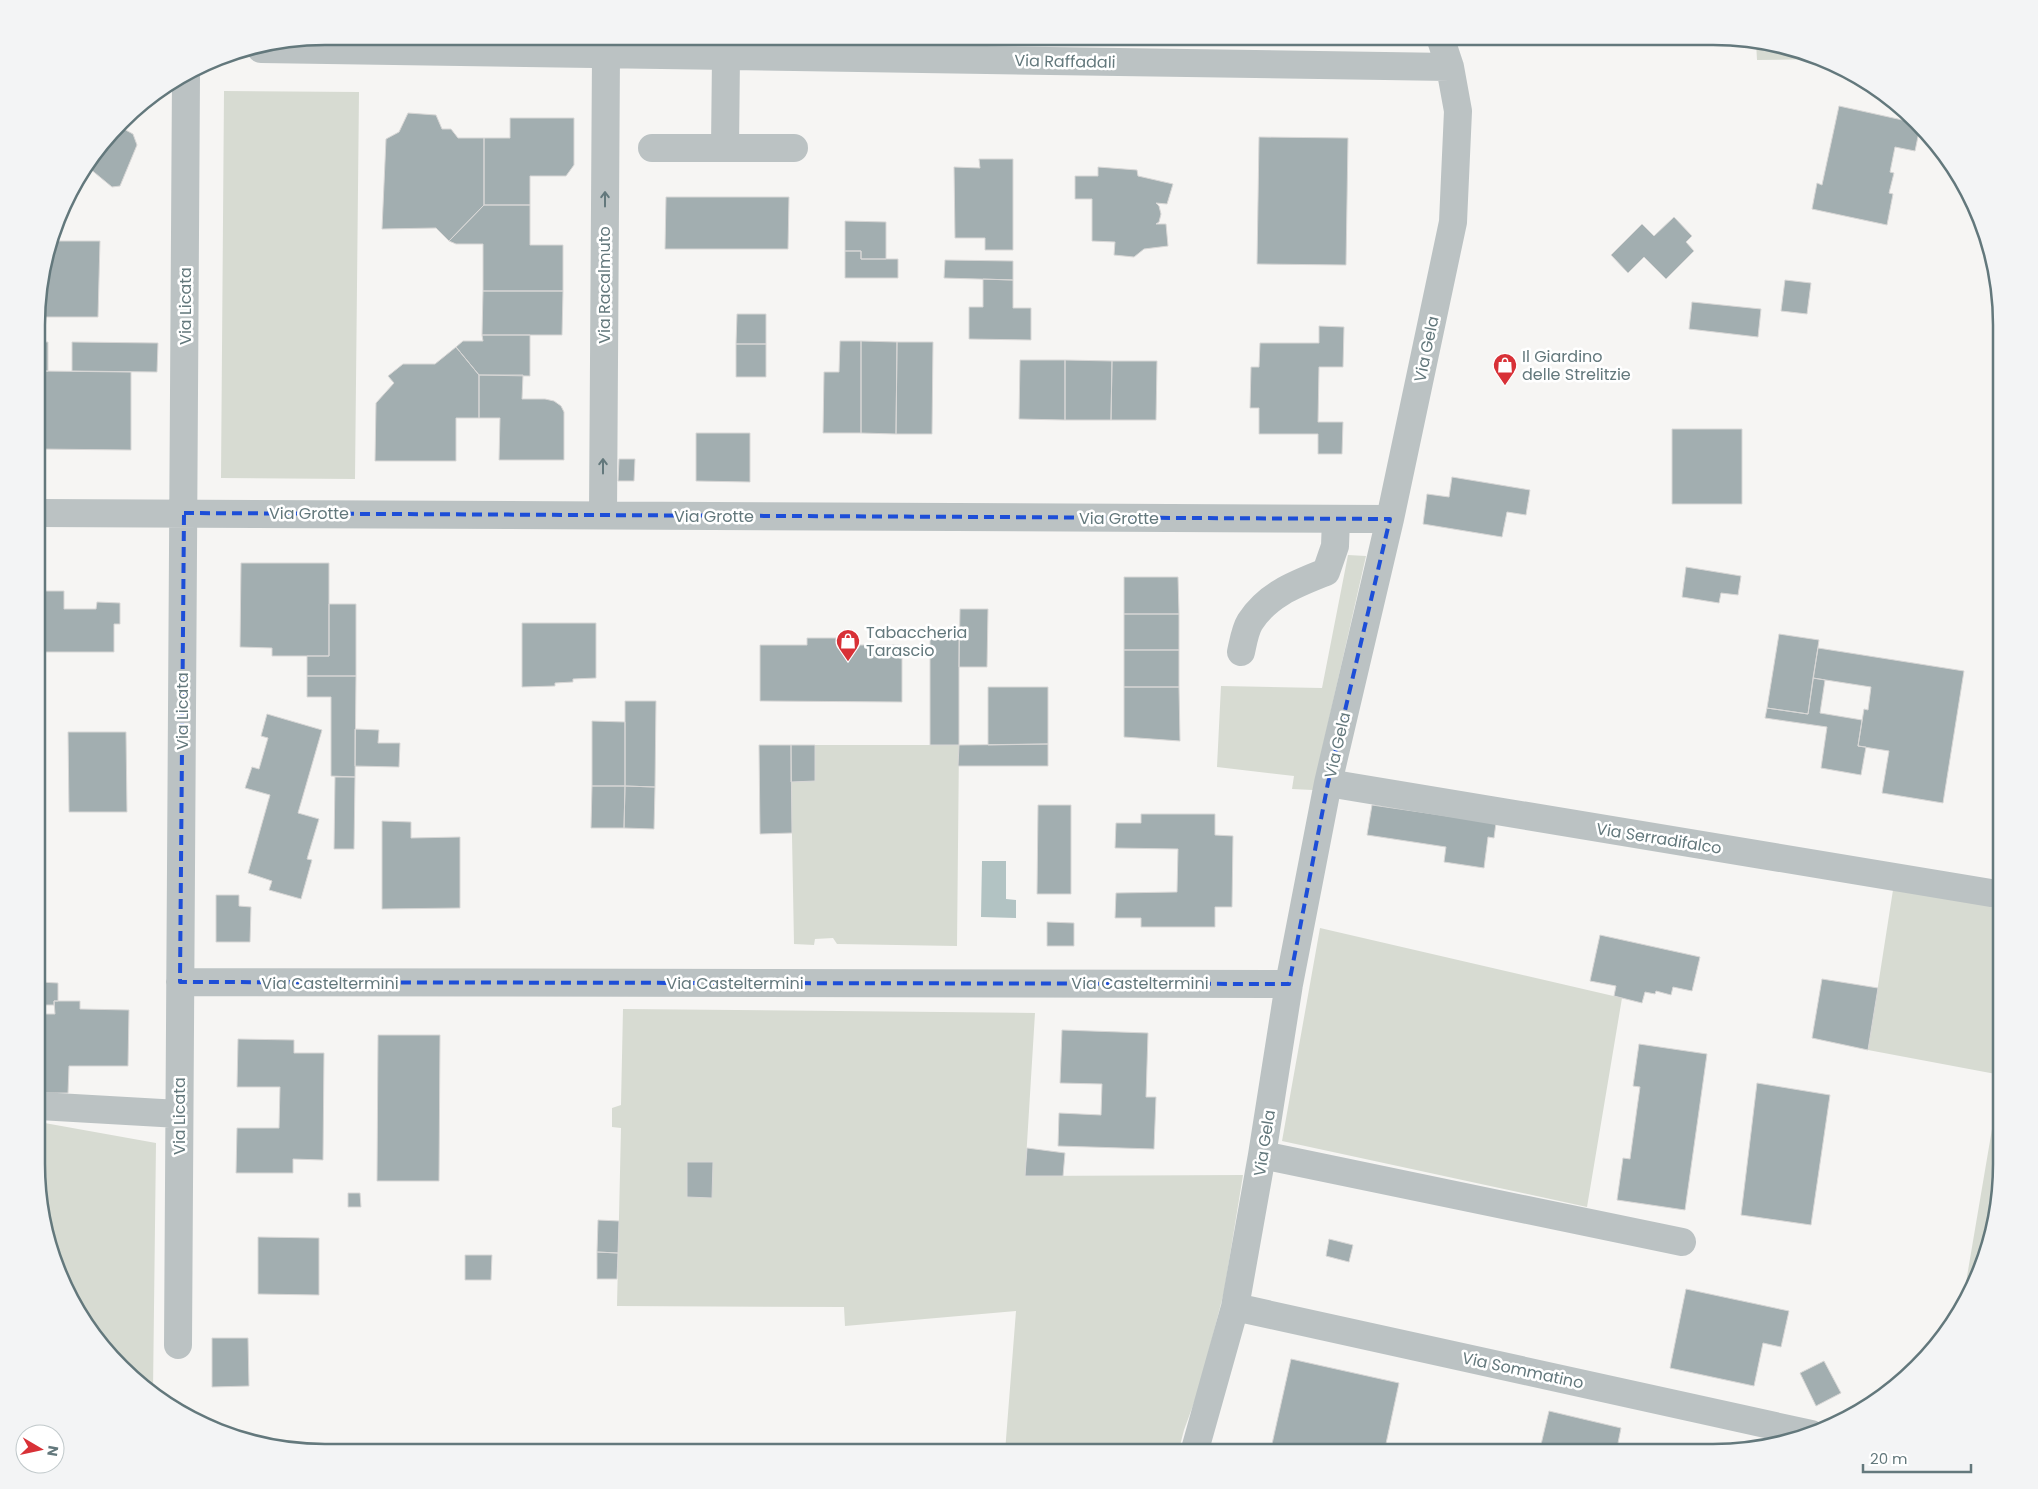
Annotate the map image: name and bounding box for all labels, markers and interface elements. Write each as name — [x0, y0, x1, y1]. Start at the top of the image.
street label: Via Raffadali — [1014, 49, 1116, 74]
one-way arrow — [600, 191, 609, 207]
street label: Via Racalmuto — [593, 226, 616, 344]
street label: Via Licata — [174, 267, 197, 345]
street label: Via Gela — [1408, 314, 1445, 384]
place label: Il Giardino delle Strelitzie — [1522, 345, 1631, 386]
shop icon: Il Giardino delle Strelitzie — [1492, 352, 1518, 386]
one-way arrow — [598, 459, 608, 475]
street label: Via Grotte — [269, 502, 349, 525]
street label: Via Grotte — [674, 505, 754, 528]
street label: Via Grotte — [1079, 507, 1159, 530]
place label: Tabaccheria Tarascio — [866, 621, 967, 662]
shop icon: Tabaccheria Tarascio — [835, 628, 861, 662]
street label: Via Licata — [171, 672, 194, 750]
street label: Via Gela — [1319, 710, 1356, 780]
street label: Via Serradifalco — [1595, 817, 1723, 860]
street label: Via Casteltermini — [261, 972, 399, 995]
street label: Via Casteltermini — [666, 972, 804, 995]
street label: Via Casteltermini — [1071, 972, 1209, 995]
street label: Via Licata — [168, 1077, 191, 1155]
street label: Via Gela — [1248, 1108, 1281, 1178]
street label: Via Sommatino — [1460, 1346, 1586, 1395]
north arrow — [15, 1424, 65, 1474]
scale bar — [1863, 1442, 1970, 1474]
text: N — [42, 1444, 64, 1458]
text: 20 m — [1870, 1448, 1908, 1469]

